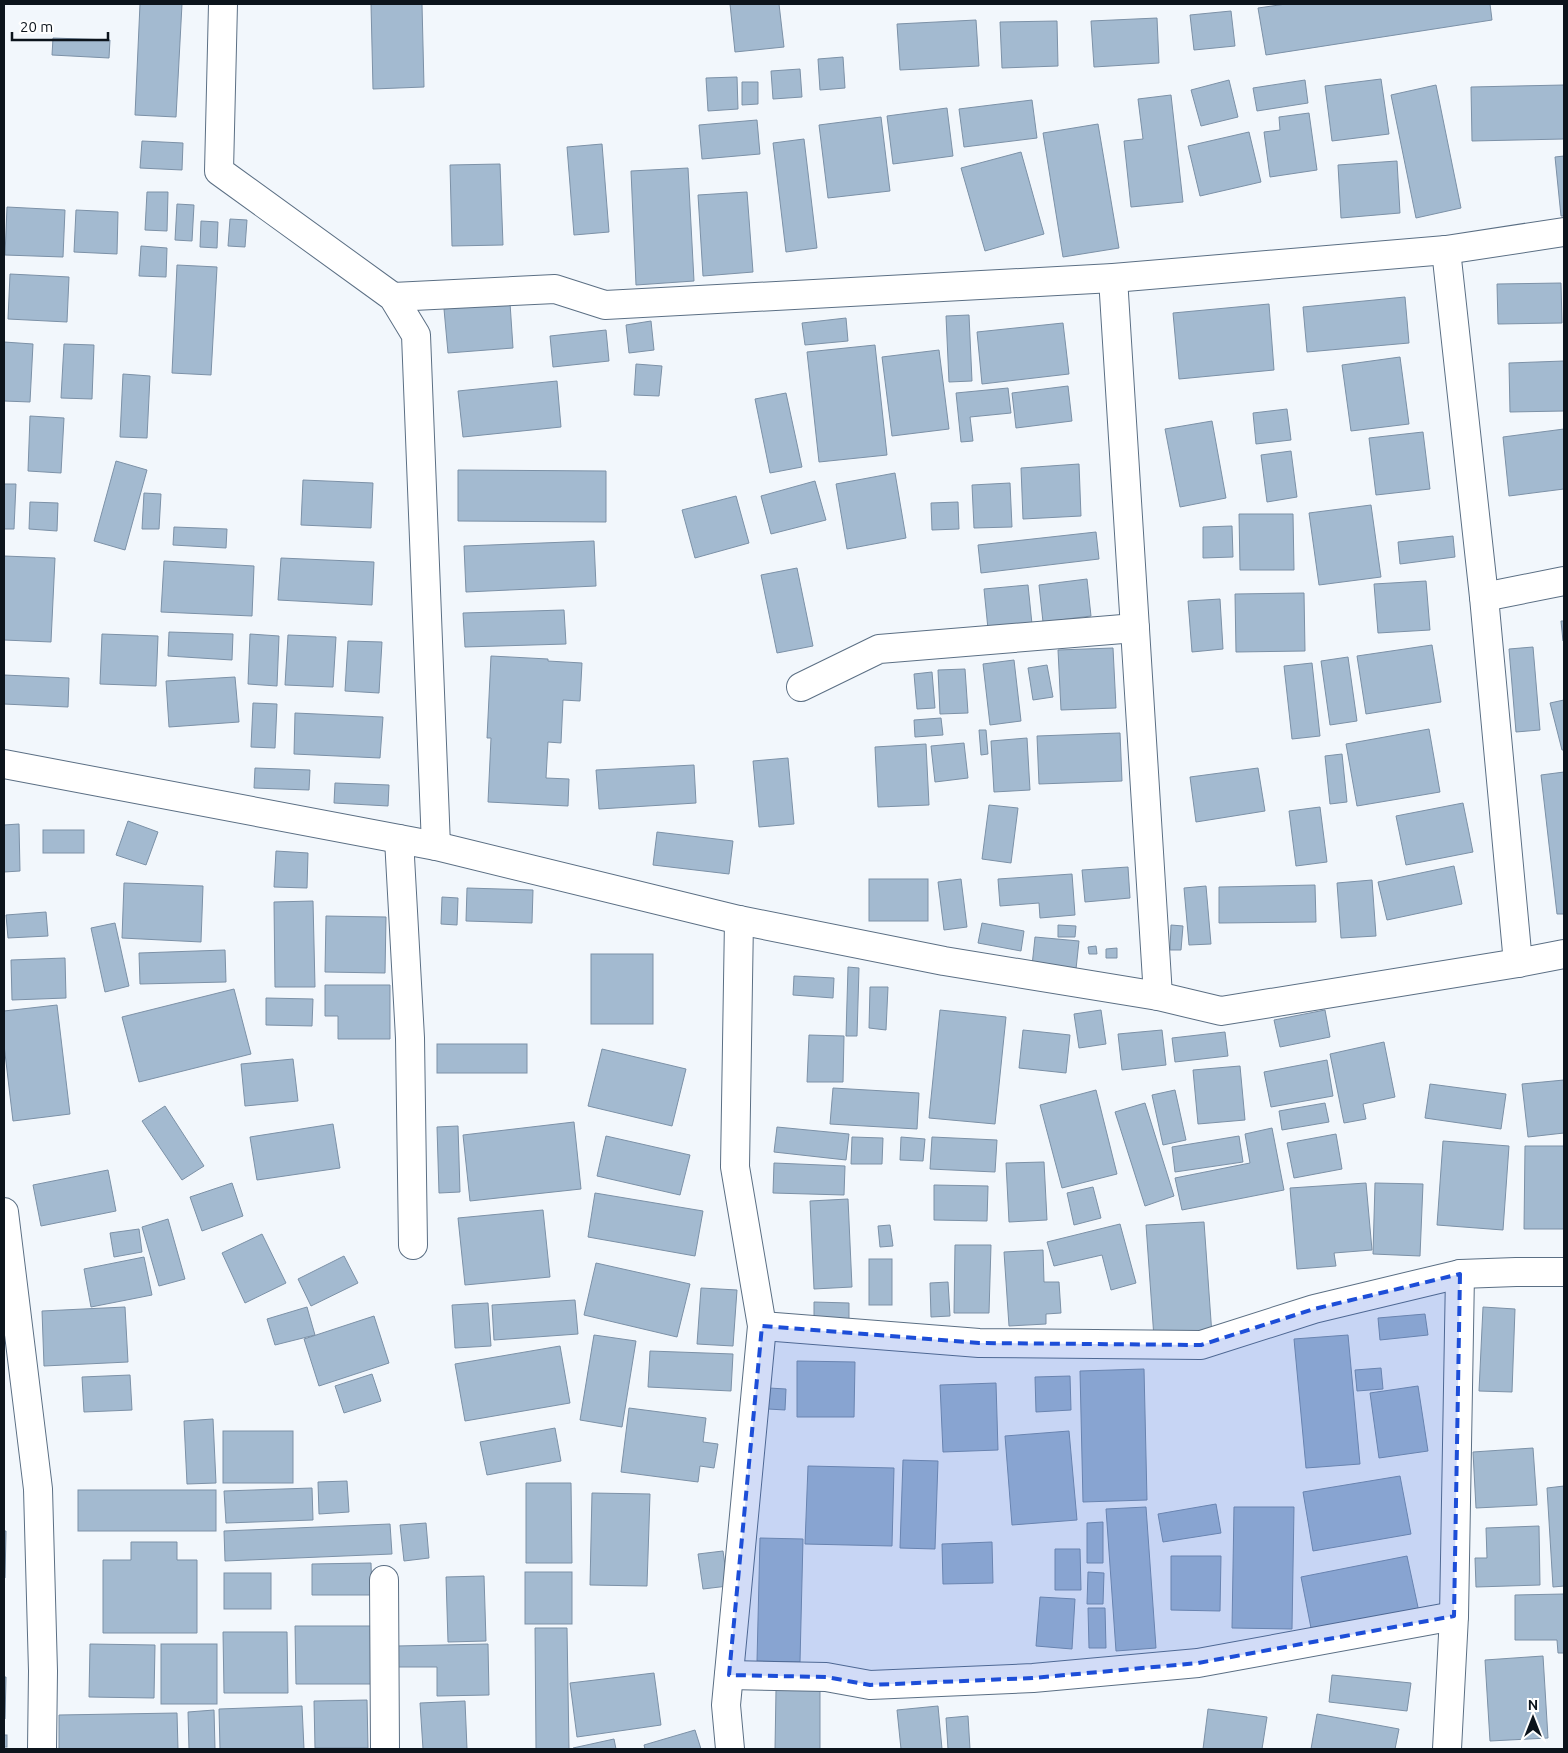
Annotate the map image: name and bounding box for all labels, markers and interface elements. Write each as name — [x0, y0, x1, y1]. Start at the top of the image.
scale bar — [12, 10, 109, 42]
text: 20 m — [20, 18, 53, 35]
north arrow — [1508, 1693, 1558, 1743]
text: N — [1528, 1697, 1538, 1713]

